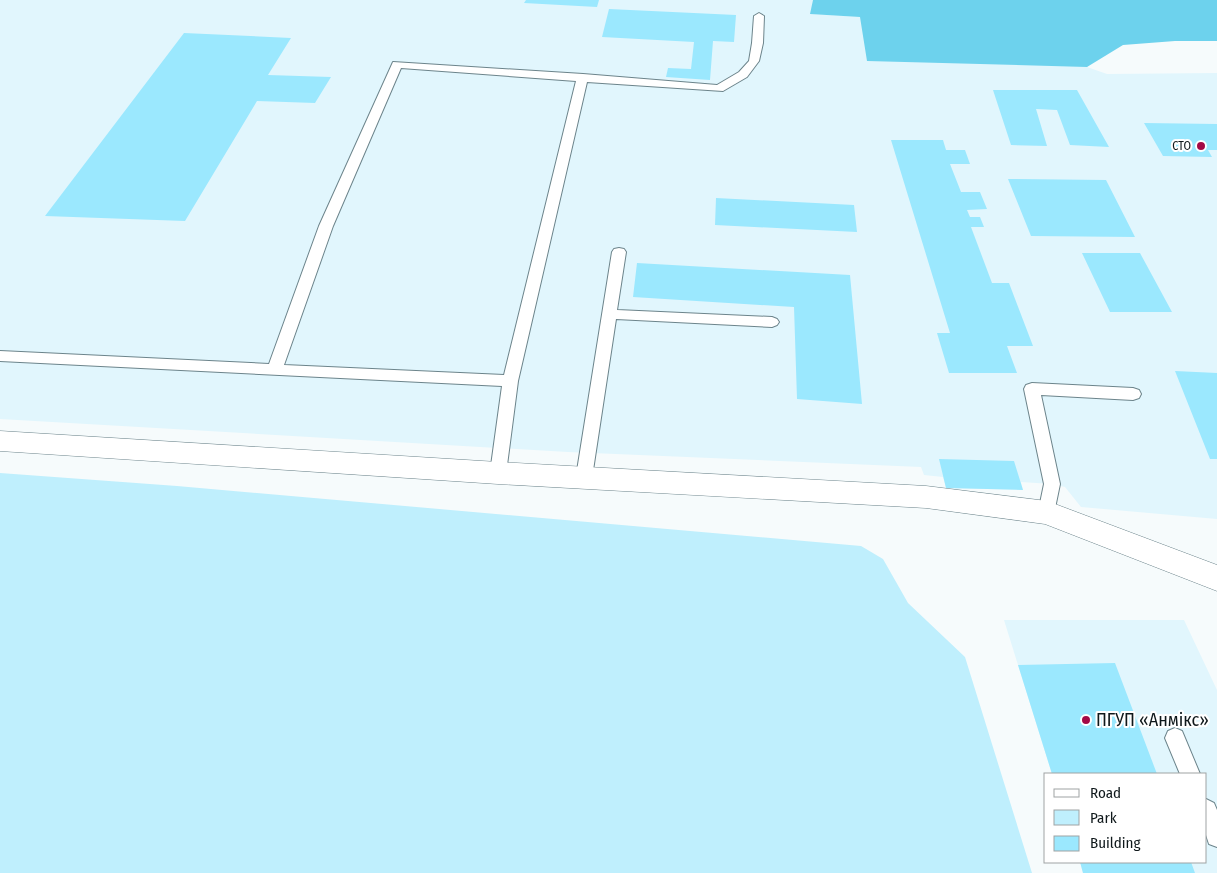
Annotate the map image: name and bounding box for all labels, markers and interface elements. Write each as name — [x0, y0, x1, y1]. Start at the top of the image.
place label: СТО — [1172, 139, 1191, 153]
marker: СТО — [1195, 140, 1207, 152]
place label: ПГУП «Анмікс» — [1096, 709, 1209, 731]
marker: ПГУП «Анмікс» — [1080, 714, 1092, 726]
legend — [1044, 773, 1207, 863]
text: Road — [1090, 784, 1121, 802]
text: Park — [1090, 809, 1117, 827]
text: Building — [1090, 834, 1141, 852]

